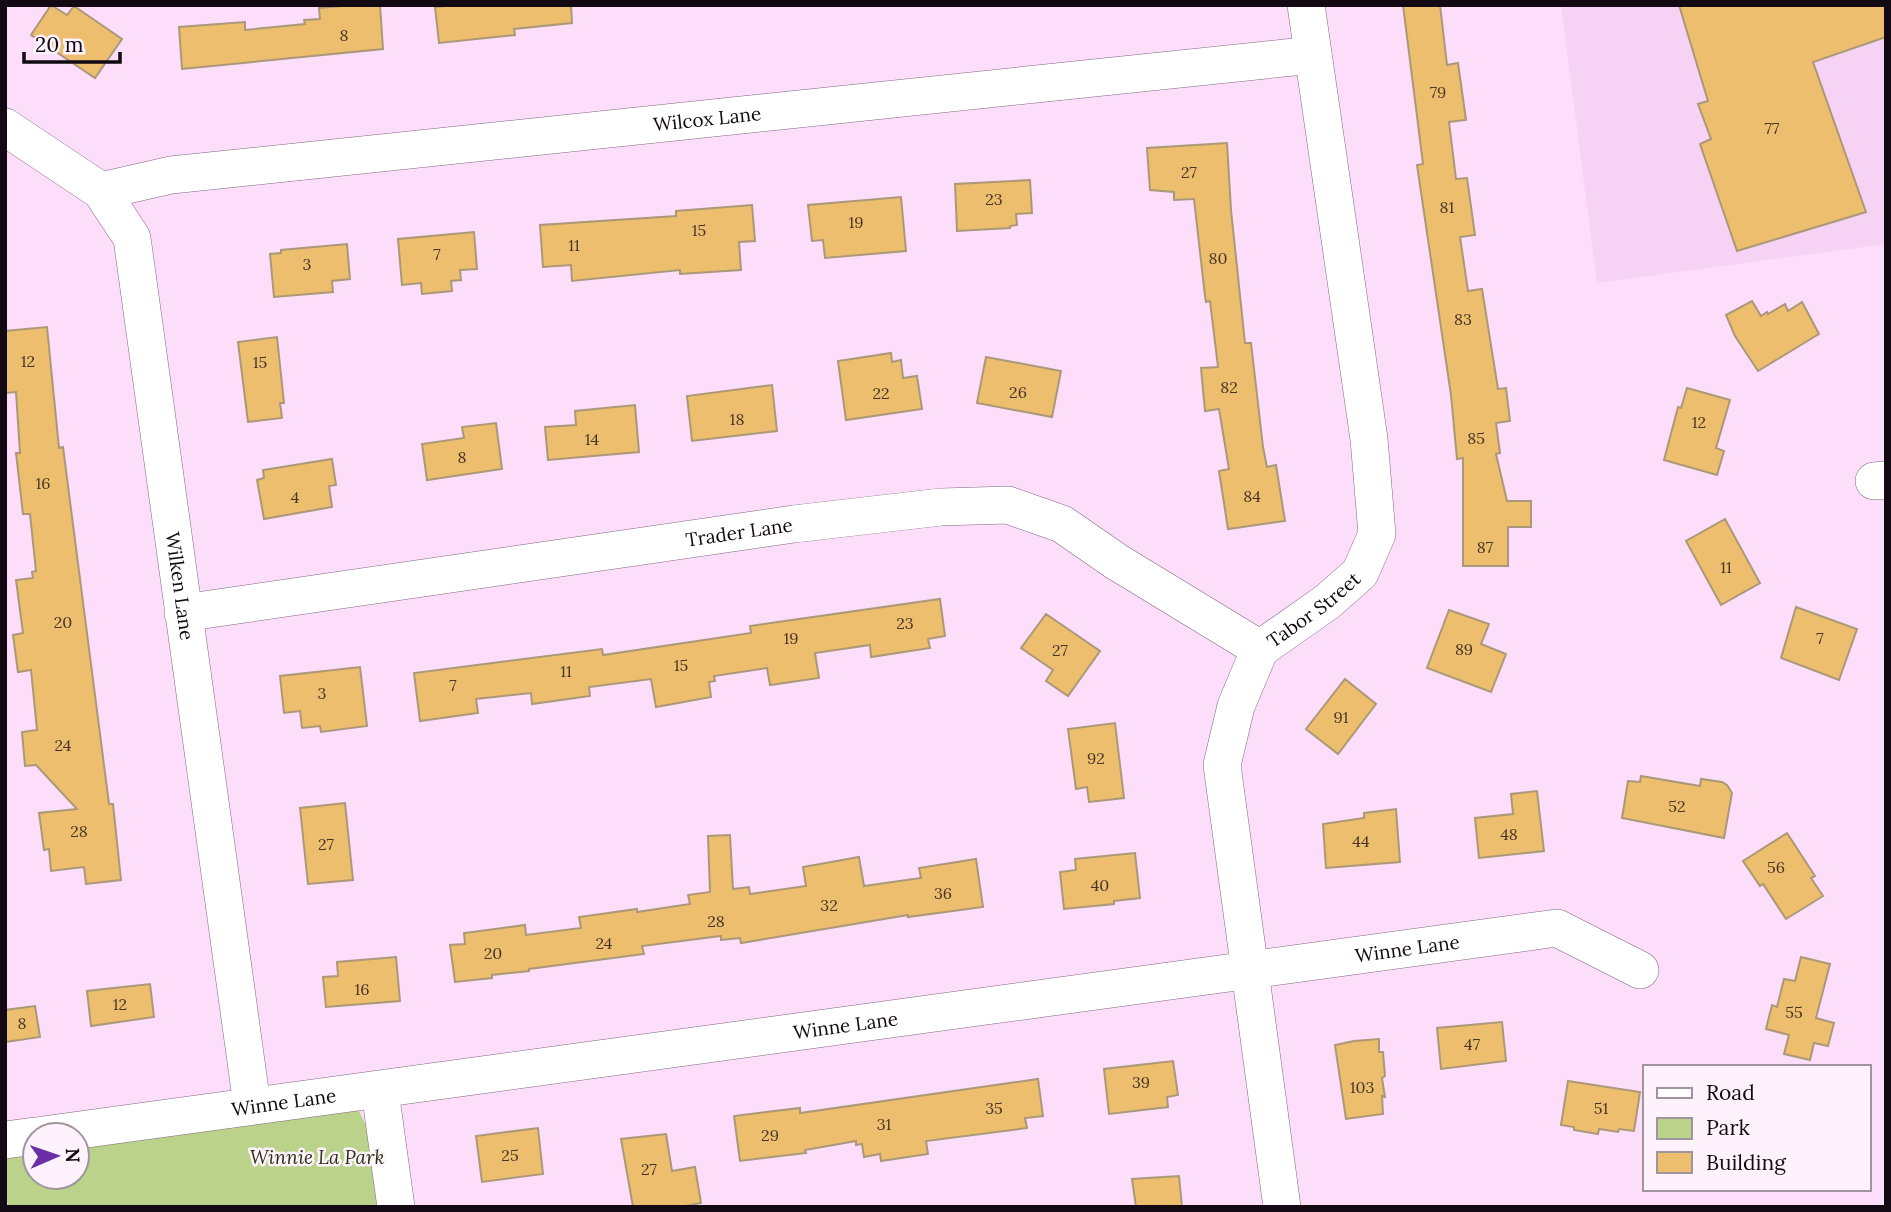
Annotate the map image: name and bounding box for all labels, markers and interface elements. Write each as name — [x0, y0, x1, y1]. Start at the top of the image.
scale bar — [24, 21, 121, 65]
house number: 8 — [340, 25, 349, 45]
text: 20 m — [35, 31, 84, 58]
house number: 79 — [1430, 82, 1446, 102]
street label: Wilcox Lane — [652, 101, 762, 136]
house number: 77 — [1765, 118, 1780, 138]
house number: 27 — [1181, 162, 1198, 182]
house number: 23 — [985, 189, 1003, 209]
house number: 81 — [1440, 197, 1455, 217]
house number: 19 — [848, 212, 864, 232]
house number: 15 — [692, 220, 706, 240]
house number: 11 — [568, 235, 580, 255]
house number: 7 — [433, 244, 441, 264]
house number: 80 — [1209, 248, 1228, 268]
house number: 3 — [303, 254, 312, 274]
house number: 83 — [1454, 309, 1472, 329]
house number: 12 — [21, 351, 35, 371]
house number: 15 — [253, 352, 267, 372]
house number: 82 — [1220, 377, 1238, 397]
house number: 26 — [1009, 382, 1027, 402]
house number: 22 — [872, 383, 890, 403]
house number: 18 — [730, 409, 744, 429]
house number: 12 — [1692, 412, 1706, 432]
house number: 85 — [1467, 428, 1485, 448]
house number: 14 — [585, 429, 600, 449]
house number: 8 — [458, 447, 467, 467]
house number: 16 — [35, 473, 51, 493]
house number: 84 — [1243, 486, 1261, 506]
house number: 4 — [291, 487, 300, 507]
street label: Trader Lane — [684, 512, 794, 552]
street label: Wilken Lane — [161, 530, 200, 642]
house number: 87 — [1477, 537, 1494, 557]
house number: 11 — [1720, 557, 1732, 577]
street label: Tabor Street — [1262, 566, 1365, 652]
house number: 20 — [54, 612, 72, 632]
house number: 23 — [896, 613, 914, 633]
house number: 19 — [783, 628, 799, 648]
house number: 7 — [1816, 628, 1824, 648]
house number: 89 — [1455, 639, 1473, 659]
house number: 27 — [1052, 640, 1069, 660]
house number: 15 — [674, 655, 688, 675]
house number: 11 — [560, 661, 572, 681]
house number: 7 — [449, 675, 457, 695]
house number: 3 — [318, 683, 327, 703]
house number: 91 — [1333, 707, 1349, 727]
house number: 24 — [55, 735, 72, 755]
house number: 92 — [1087, 748, 1105, 768]
house number: 52 — [1668, 796, 1686, 816]
house number: 28 — [70, 821, 88, 841]
house number: 48 — [1500, 824, 1518, 844]
house number: 44 — [1352, 831, 1370, 851]
house number: 27 — [318, 834, 335, 854]
house number: 56 — [1767, 857, 1785, 877]
house number: 40 — [1091, 875, 1109, 895]
house number: 36 — [934, 883, 952, 903]
house number: 32 — [820, 895, 838, 915]
house number: 28 — [707, 911, 725, 931]
street label: Winne Lane — [1353, 929, 1461, 967]
house number: 24 — [596, 933, 613, 953]
house number: 20 — [484, 943, 502, 963]
house number: 16 — [354, 979, 370, 999]
house number: 12 — [113, 994, 127, 1014]
house number: 55 — [1785, 1002, 1803, 1022]
street label: Winne Lane — [792, 1006, 899, 1044]
house number: 8 — [18, 1013, 27, 1033]
house number: 47 — [1464, 1034, 1481, 1054]
legend — [1643, 1065, 1870, 1191]
house number: 39 — [1132, 1072, 1150, 1092]
house number: 103 — [1350, 1077, 1374, 1097]
text: Road — [1706, 1079, 1755, 1106]
street label: Winne Lane — [230, 1083, 338, 1121]
house number: 35 — [985, 1098, 1003, 1118]
house number: 51 — [1594, 1098, 1608, 1118]
house number: 31 — [877, 1114, 892, 1134]
text: Park — [1706, 1114, 1750, 1141]
north arrow — [21, 1121, 91, 1191]
house number: 29 — [761, 1125, 779, 1145]
park label: Winnie La Park — [250, 1145, 384, 1169]
house number: 25 — [501, 1145, 519, 1165]
text: N — [61, 1148, 85, 1163]
text: Building — [1706, 1149, 1786, 1176]
house number: 27 — [641, 1159, 658, 1179]

